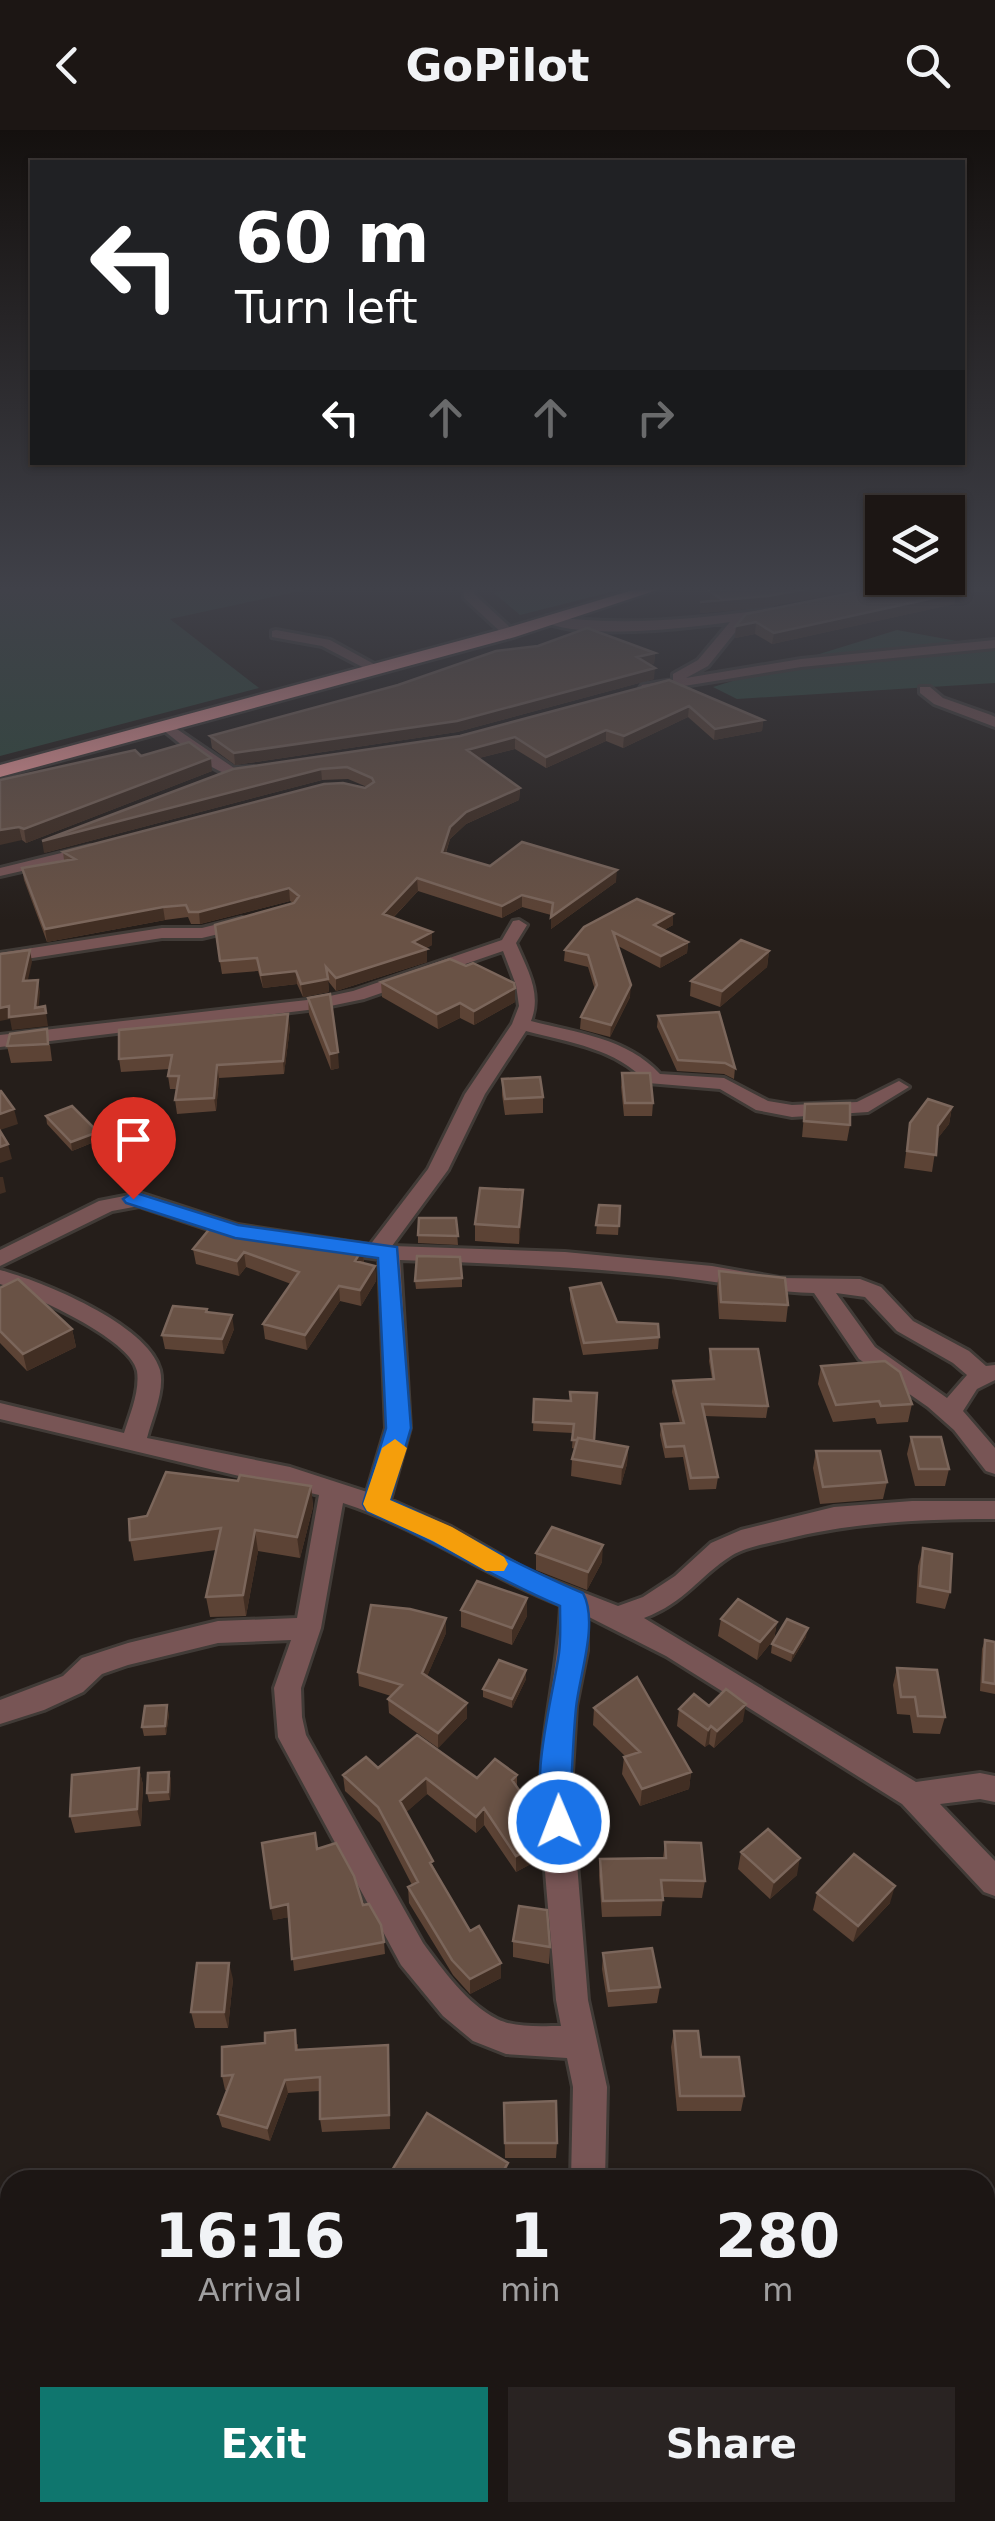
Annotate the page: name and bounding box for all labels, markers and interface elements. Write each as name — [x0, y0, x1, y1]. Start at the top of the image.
icon: back — [40, 38, 95, 93]
icon: search — [900, 38, 955, 93]
text: GoPilot — [405, 39, 590, 92]
text: 60 m — [235, 197, 430, 279]
icon: left — [70, 200, 200, 330]
text: Turn left — [235, 281, 418, 334]
icon: left — [313, 390, 368, 445]
icon: ahead — [418, 390, 473, 445]
icon: ahead — [523, 390, 578, 445]
icon: right — [628, 390, 683, 445]
map controls — [865, 495, 965, 595]
button: layers — [865, 495, 965, 595]
pin — [91, 1097, 176, 1200]
icon: arrive — [106, 1112, 161, 1167]
position arrow — [507, 1770, 611, 1874]
text: 16:16 — [155, 2201, 346, 2271]
text: 1 — [509, 2201, 551, 2271]
text: 280 — [715, 2201, 840, 2271]
text: Arrival — [198, 2271, 302, 2309]
text: min — [500, 2271, 561, 2309]
text: m — [762, 2271, 793, 2309]
button: Exit — [40, 2387, 488, 2502]
button: Share — [508, 2387, 955, 2502]

